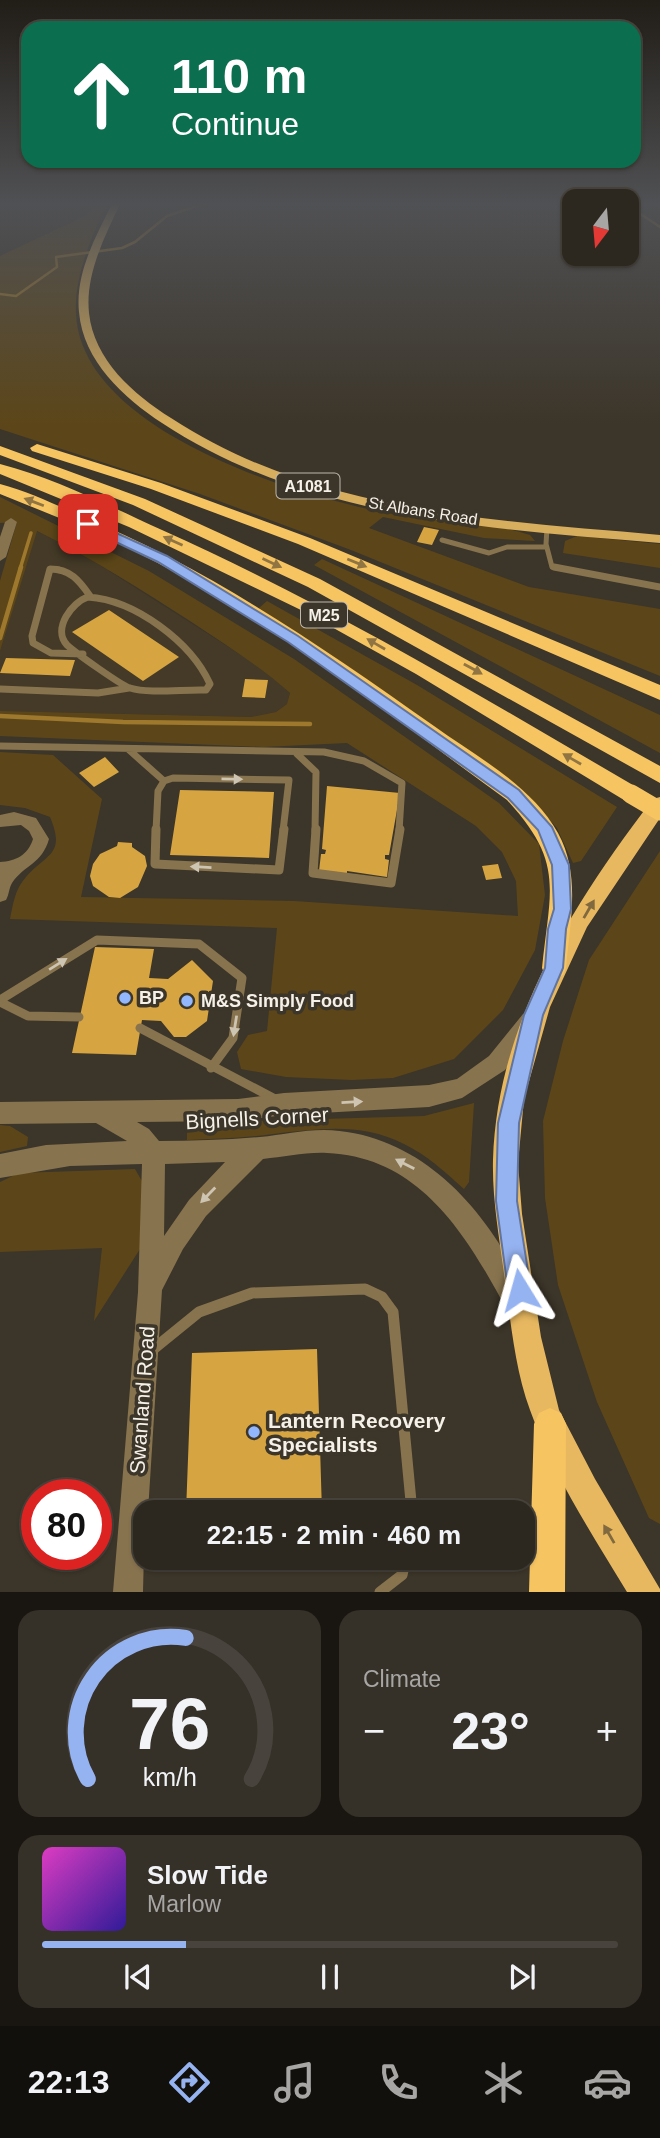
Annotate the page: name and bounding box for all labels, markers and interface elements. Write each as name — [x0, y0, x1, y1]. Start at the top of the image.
icon: ahead — [56, 49, 147, 140]
text: 110 m — [171, 49, 307, 103]
text: Continue — [171, 106, 299, 142]
north arrow — [562, 189, 639, 266]
map controls — [562, 189, 639, 266]
road number: A1081 — [276, 474, 340, 499]
pin — [58, 494, 118, 554]
street label: St Albans Road — [367, 494, 479, 528]
one-way arrow — [23, 497, 44, 508]
icon: arrive — [69, 505, 107, 543]
one-way arrow — [163, 535, 183, 547]
one-way arrow — [262, 557, 282, 568]
one-way arrow — [347, 557, 368, 568]
road number: M25 — [301, 602, 347, 628]
one-way arrow — [366, 638, 385, 650]
one-way arrow — [463, 663, 483, 675]
one-way arrow — [562, 753, 582, 765]
one-way arrow — [221, 773, 243, 785]
one-way arrow — [189, 861, 211, 872]
one-way arrow — [583, 900, 595, 919]
one-way arrow — [48, 957, 68, 970]
place label: BP — [139, 988, 164, 1008]
marker: BP — [117, 990, 133, 1006]
place label: M&S Simply Food — [201, 991, 354, 1011]
marker: M&S Simply Food — [179, 993, 195, 1009]
one-way arrow — [229, 1015, 240, 1037]
one-way arrow — [341, 1096, 363, 1107]
street label: Bignells Corner — [185, 1103, 329, 1133]
one-way arrow — [395, 1159, 415, 1170]
one-way arrow — [201, 1186, 217, 1203]
position arrow — [483, 1253, 557, 1327]
street label: Swanland Road — [125, 1325, 159, 1475]
place label: Lantern Recovery Specialists — [268, 1409, 446, 1456]
marker: Lantern Recovery Specialists — [246, 1424, 262, 1440]
speed limit sign: 80 — [21, 1479, 112, 1570]
text: 22:15 · 2 min · 460 m — [207, 1520, 461, 1550]
one-way arrow — [603, 1524, 616, 1543]
text: Climate — [363, 1666, 441, 1692]
text: 76 — [129, 1684, 210, 1765]
text: 23° — [451, 1702, 530, 1760]
text: − — [363, 1710, 385, 1752]
text: + — [596, 1710, 618, 1752]
text: km/h — [142, 1763, 197, 1791]
text: Slow Tide — [147, 1860, 268, 1890]
text: Marlow — [147, 1891, 221, 1917]
icon: previous — [119, 1958, 157, 1996]
icon: pause — [311, 1958, 349, 1996]
icon: next — [503, 1958, 541, 1996]
icon: directions — [165, 2058, 214, 2107]
icon: music — [270, 2058, 319, 2107]
icon: phone — [374, 2058, 423, 2107]
icon: climate — [479, 2058, 528, 2107]
icon: car — [583, 2058, 632, 2107]
text: 22:13 — [28, 2064, 110, 2100]

